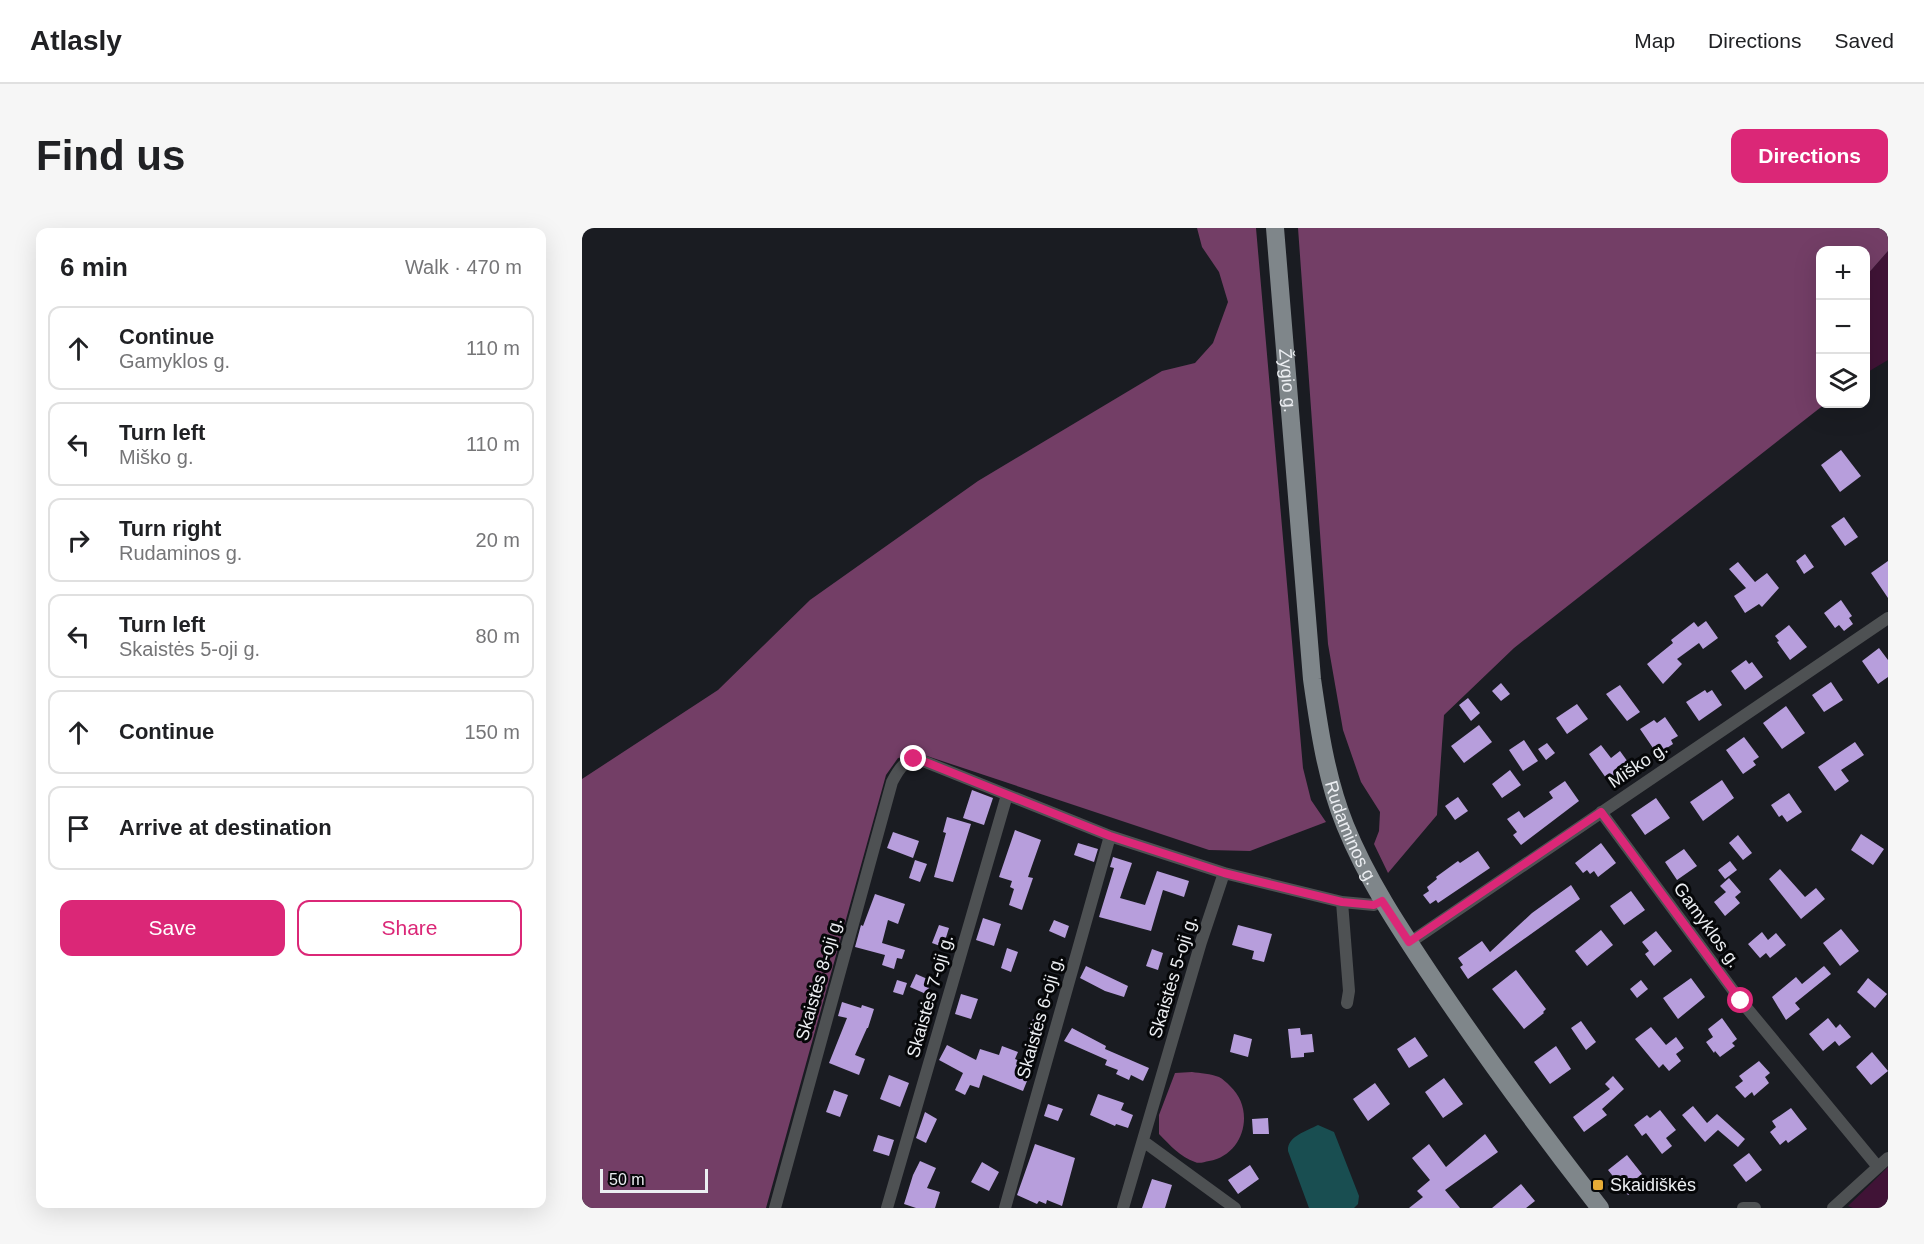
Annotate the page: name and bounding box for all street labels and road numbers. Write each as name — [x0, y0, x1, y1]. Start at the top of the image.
street label: Žygio g. — [1275, 348, 1300, 413]
street label: Miško g. — [1605, 738, 1671, 792]
street label: Rudaminos g. — [1321, 779, 1382, 888]
street label: Gamyklos g. — [1670, 879, 1744, 971]
street label: Skaistės 5-oji g. — [1145, 913, 1201, 1041]
street label: Skaistės 8-oji g. — [792, 915, 846, 1043]
street label: Skaistės 7-oji g. — [903, 932, 957, 1060]
street label: Skaistės 6-oji g. — [1013, 953, 1067, 1081]

